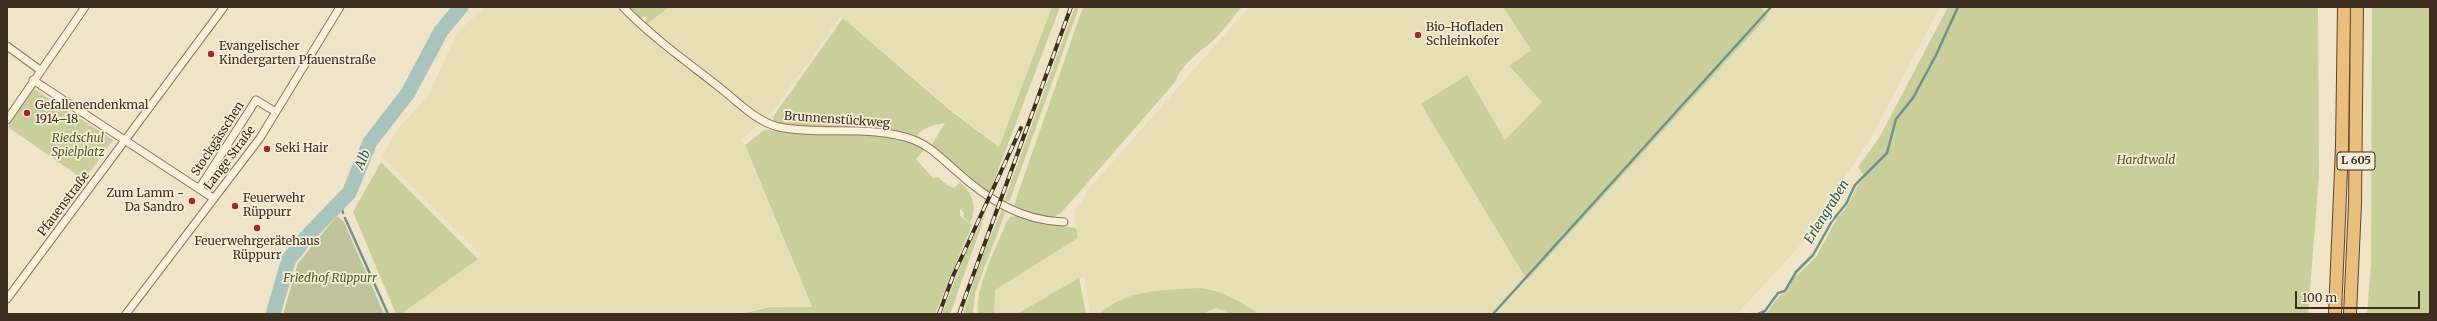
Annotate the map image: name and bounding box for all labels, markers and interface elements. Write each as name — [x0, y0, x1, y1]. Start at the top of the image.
place label: Bio-Hofladen Schleinkofer — [1426, 21, 1503, 49]
marker: Bio-Hofladen Schleinkofer — [1413, 30, 1423, 40]
place label: Evangelischer Kindergarten Pfauenstraße — [219, 40, 376, 68]
marker: Evangelischer Kindergarten Pfauenstraße — [206, 49, 216, 59]
place label: Gefallenendenkmal 1914–18 — [35, 99, 149, 127]
street label: Stockgässchen — [189, 99, 247, 179]
marker: Gefallenendenkmal 1914–18 — [22, 108, 32, 118]
street label: Brunnenstückweg — [784, 109, 890, 131]
street label: Lange Straße — [201, 123, 259, 193]
park label: Riedschul Spielplatz — [51, 132, 105, 160]
place label: Seki Hair — [275, 142, 328, 156]
marker: Seki Hair — [262, 144, 272, 154]
water label: Alb — [352, 148, 374, 172]
road number: L 605 — [2337, 152, 2375, 170]
park label: Hardtwald — [2117, 154, 2175, 168]
street label: Pfauenstraße — [35, 169, 93, 239]
water label: Erlengraben — [1801, 177, 1853, 247]
place label: Zum Lamm - Da Sandro — [106, 187, 184, 215]
place label: Feuerwehr Rüppurr — [243, 192, 305, 220]
marker: Zum Lamm - Da Sandro — [187, 196, 197, 206]
marker: Feuerwehr Rüppurr — [230, 201, 240, 211]
marker: Feuerwehrgerätehaus Rüppurr — [252, 223, 262, 233]
place label: Feuerwehrgerätehaus Rüppurr — [194, 235, 320, 263]
park label: Friedhof Rüppurr — [283, 272, 377, 286]
scale bar — [2297, 283, 2422, 309]
text: 100 m — [2302, 290, 2337, 305]

